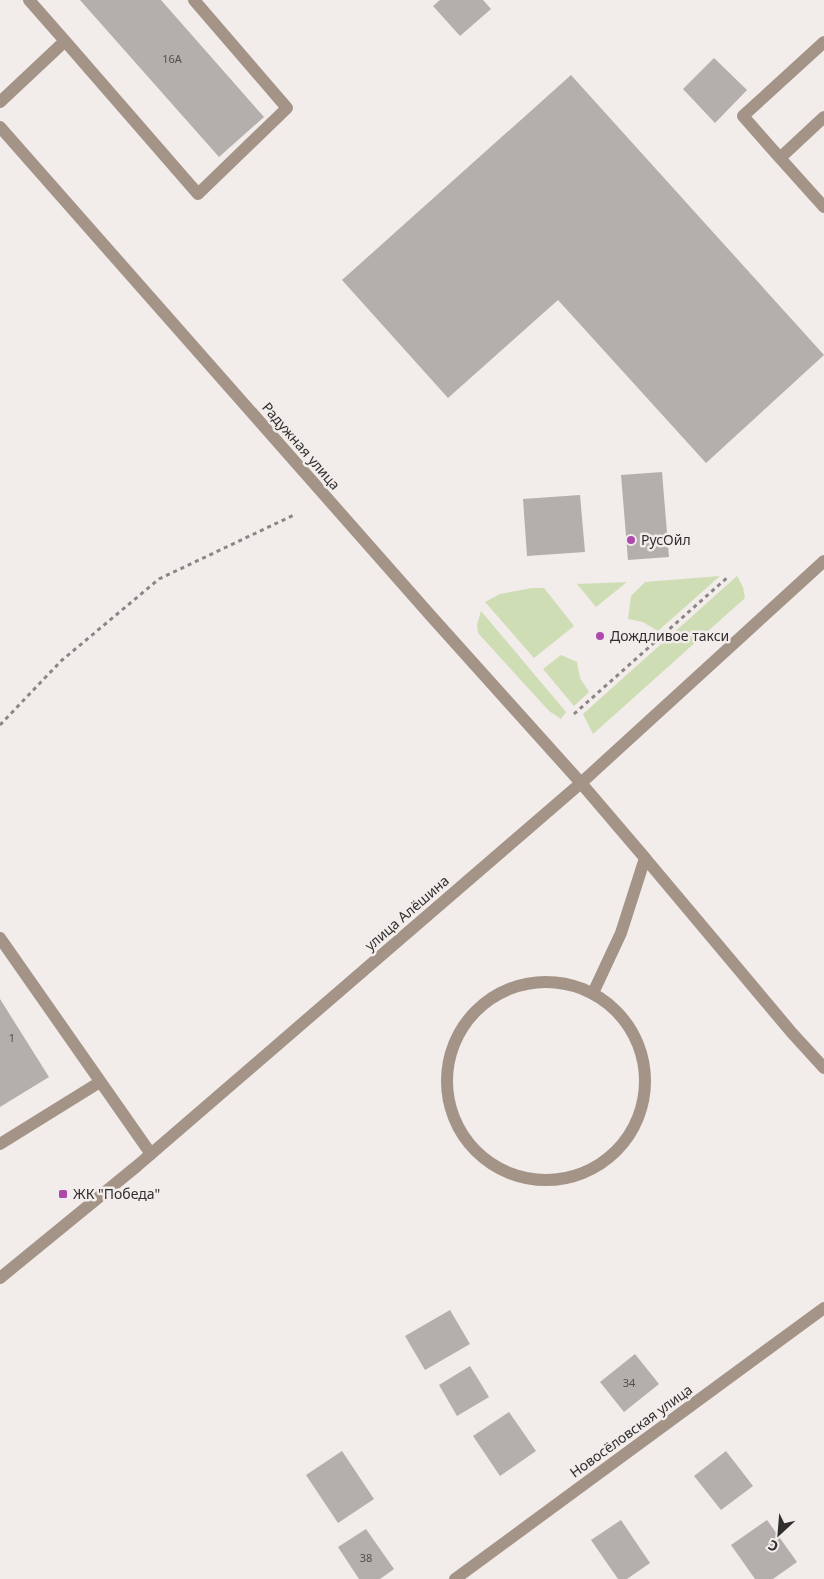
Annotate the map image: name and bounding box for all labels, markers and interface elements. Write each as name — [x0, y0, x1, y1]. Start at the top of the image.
house number: 16А — [162, 51, 183, 66]
street label: Радужная улица — [258, 398, 345, 493]
place label: РусОйл — [641, 530, 691, 549]
marker: РусОйл — [625, 534, 637, 546]
place label: Дождливое такси — [610, 626, 729, 645]
marker: Дождливое такси — [594, 630, 606, 642]
street label: улица Алёшина — [361, 871, 453, 954]
house number: 1 — [9, 1030, 15, 1045]
place label: ЖК "Победа" — [73, 1184, 160, 1203]
marker: ЖК "Победа" — [57, 1188, 69, 1200]
house number: 34 — [623, 1375, 636, 1390]
street label: Новосёловская улица — [566, 1380, 696, 1482]
north arrow — [754, 1509, 804, 1559]
text: С — [765, 1536, 781, 1557]
house number: 38 — [360, 1550, 372, 1565]

